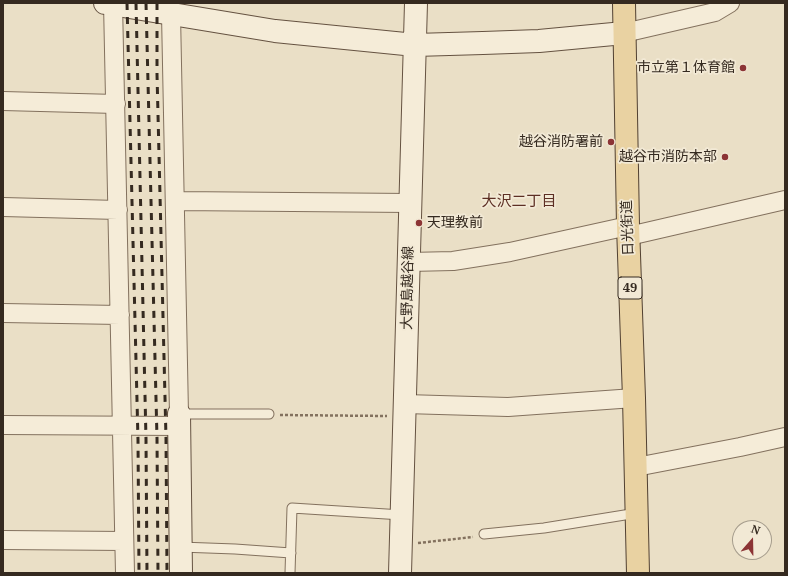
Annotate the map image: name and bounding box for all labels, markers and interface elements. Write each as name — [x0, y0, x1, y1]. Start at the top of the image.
place label: 市立第１体育館 — [637, 60, 735, 76]
marker: 市立第１体育館 — [738, 63, 748, 73]
place label: 越谷消防署前 — [519, 134, 603, 150]
marker: 越谷消防署前 — [606, 137, 616, 147]
place label: 越谷市消防本部 — [619, 149, 717, 165]
marker: 越谷市消防本部 — [720, 152, 730, 162]
district label: 大沢二丁目 — [482, 193, 556, 211]
street label: 日光街道 — [619, 200, 637, 256]
place label: 天理教前 — [427, 215, 483, 231]
marker: 天理教前 — [414, 218, 424, 228]
street label: 大野島越谷線 — [399, 246, 417, 330]
road number: 49 — [618, 277, 642, 299]
north arrow — [732, 520, 772, 560]
text: N — [749, 521, 763, 538]

